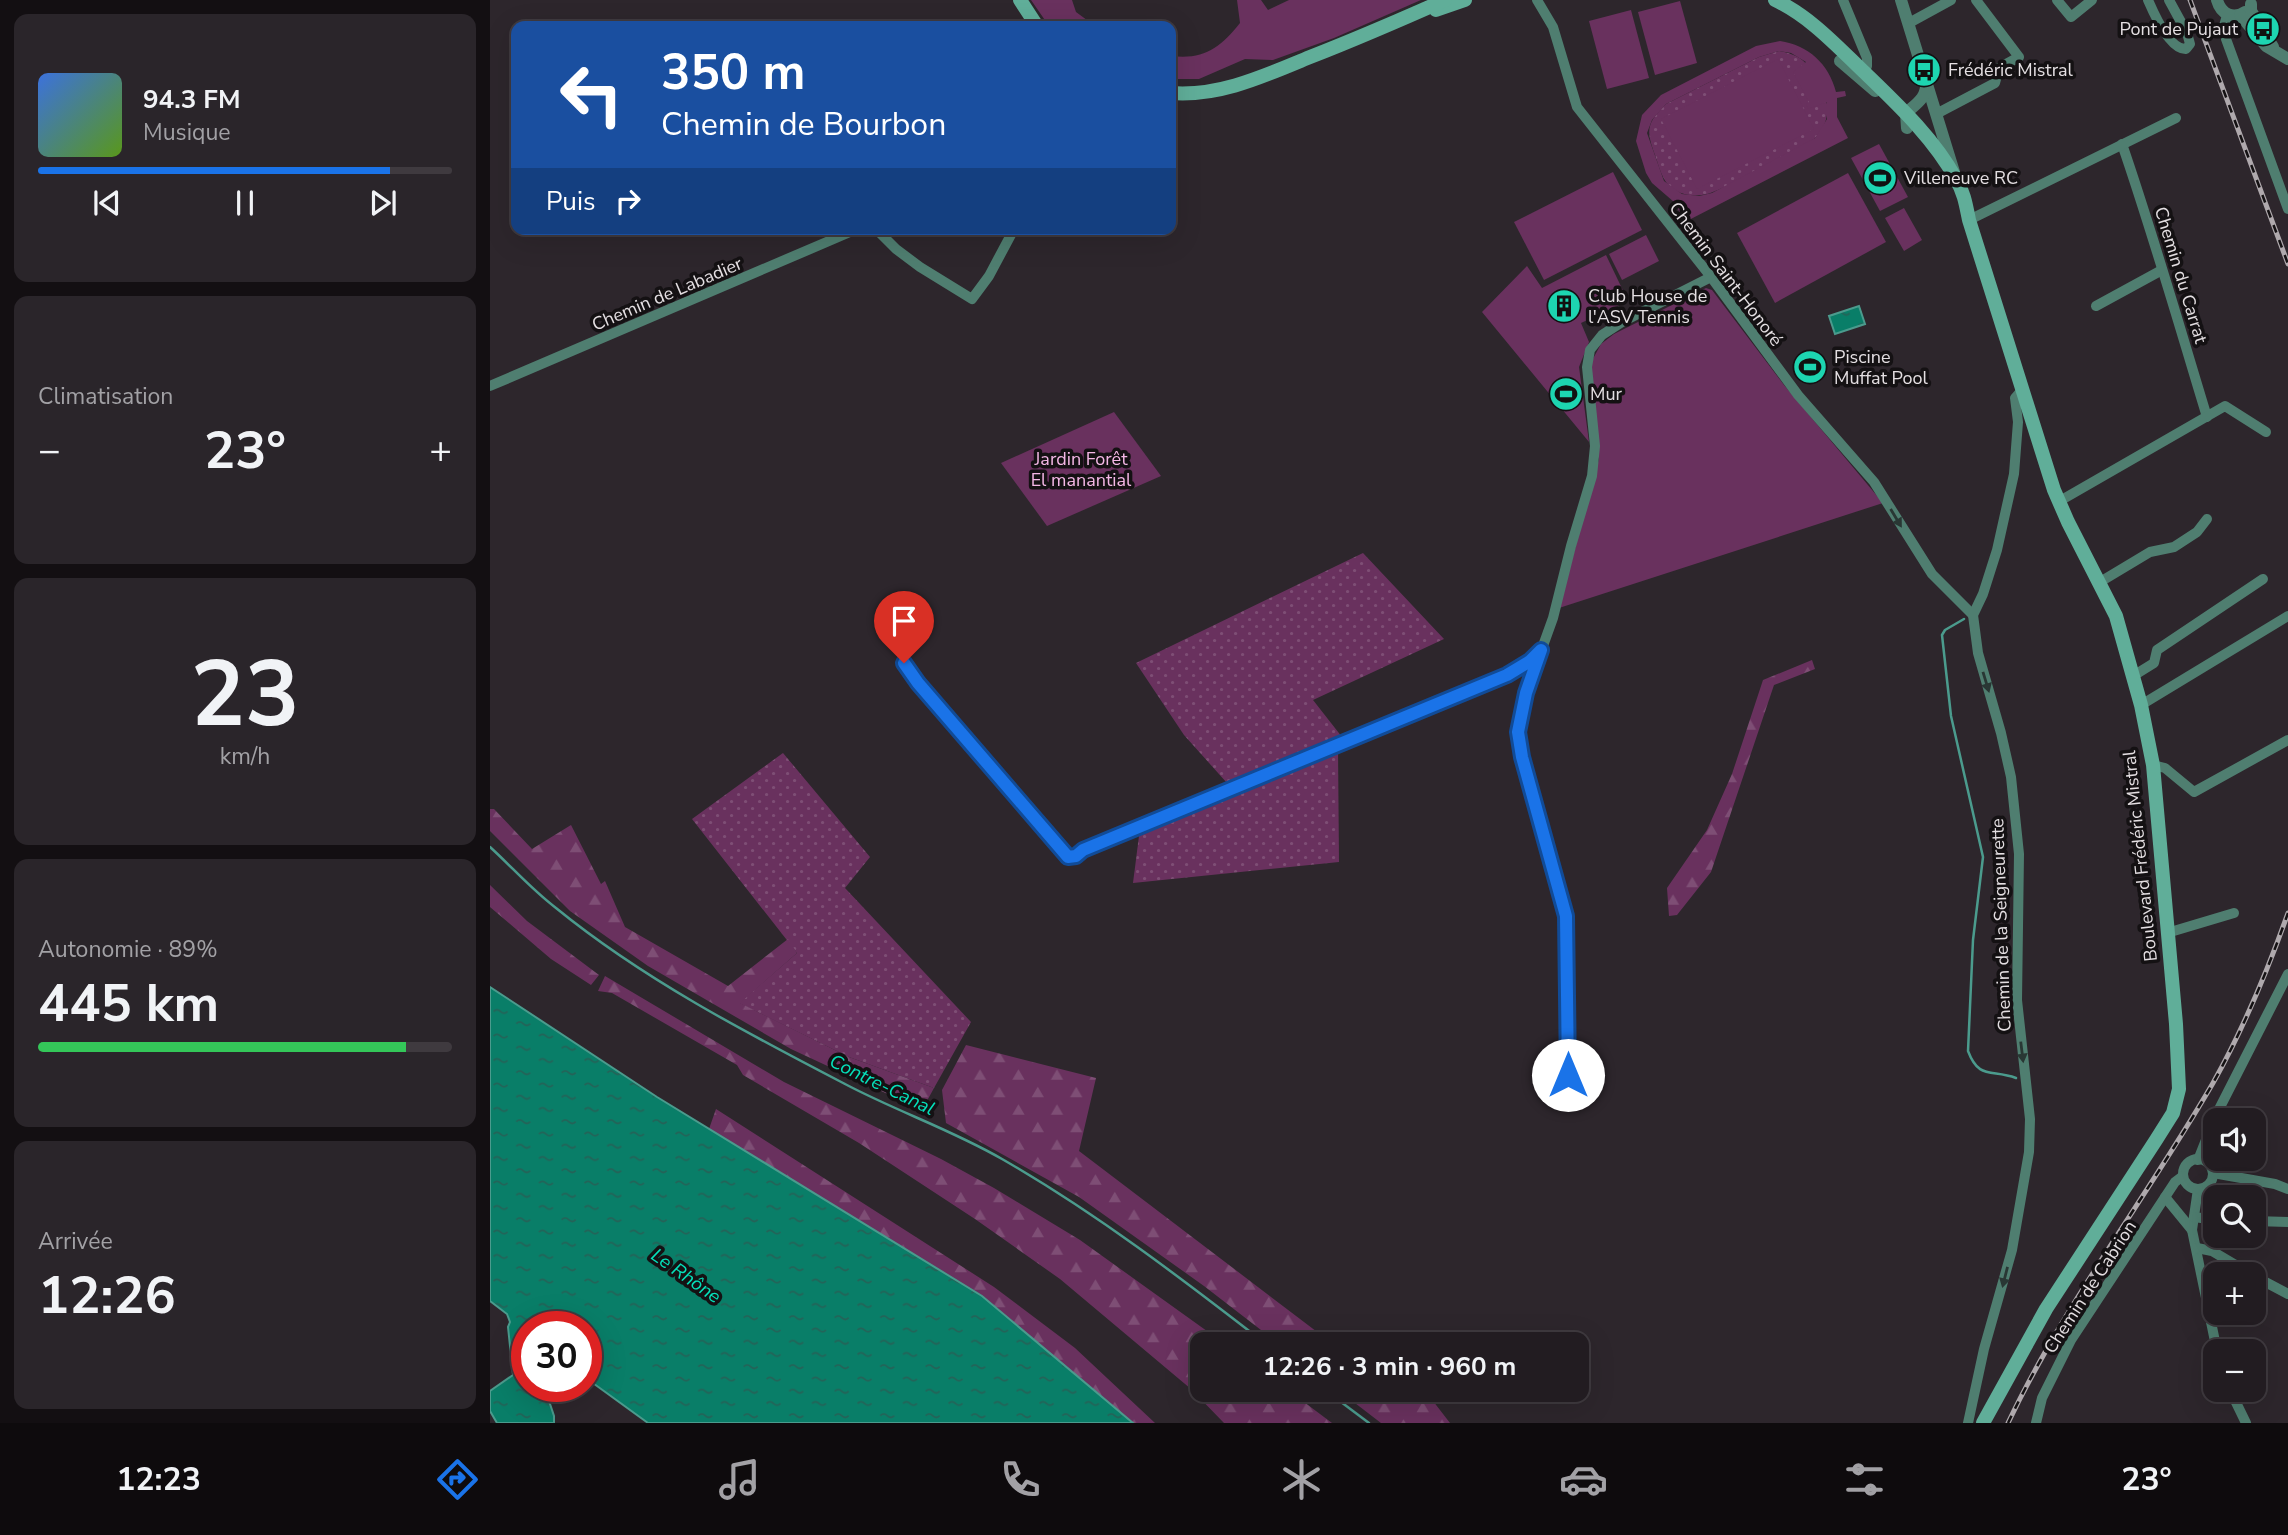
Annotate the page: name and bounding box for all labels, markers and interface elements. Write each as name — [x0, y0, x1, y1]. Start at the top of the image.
bus stop icon: Pont de Pujaut — [2244, 10, 2282, 48]
place label: Pont de Pujaut — [2120, 17, 2239, 41]
text: 350 m — [661, 39, 805, 106]
icon: left — [546, 49, 637, 140]
bus stop icon: Frédéric Mistral — [1905, 51, 1943, 89]
place label: Frédéric Mistral — [1948, 58, 2074, 82]
text: 94.3 FM — [143, 82, 240, 117]
text: Chemin de Bourbon — [661, 103, 946, 146]
text: Musique — [143, 117, 231, 148]
sports icon: Villeneuve RC — [1861, 159, 1899, 197]
place label: Villeneuve RC — [1903, 166, 2018, 190]
icon: right — [609, 182, 647, 220]
icon: previous — [88, 184, 126, 222]
icon: pause — [226, 184, 264, 222]
icon: next — [364, 184, 402, 222]
text: Puis — [546, 184, 595, 219]
street label: Chemin Saint-Honoré — [1664, 197, 1788, 351]
street label: Chemin du Carrat — [2149, 204, 2213, 347]
street label: Chemin de Labadier — [588, 251, 746, 337]
place label: Club House de l'ASV Tennis — [1588, 284, 1707, 329]
building icon: Club House de l'ASV Tennis — [1545, 287, 1583, 325]
place label: Piscine Muffat Pool — [1834, 345, 1929, 390]
sports icon: Piscine Muffat Pool — [1791, 348, 1829, 386]
sports icon: Mur — [1547, 375, 1585, 413]
text: Climatisation — [38, 381, 173, 412]
place label: Mur — [1590, 382, 1622, 406]
text: 23° — [204, 415, 286, 486]
text: − — [38, 425, 61, 476]
text: + — [429, 425, 452, 476]
park label: Jardin Forêt El manantial — [1031, 447, 1132, 492]
one-way arrow — [1889, 509, 1902, 528]
pin — [874, 591, 934, 663]
icon: arrive — [885, 602, 923, 640]
text: 23 — [190, 633, 300, 757]
one-way arrow — [1982, 671, 1992, 692]
text: km/h — [220, 741, 270, 772]
street label: Boulevard Frédéric Mistral — [2117, 749, 2163, 963]
street label: Chemin de la Seigneurette — [1985, 818, 2017, 1032]
text: Autonomie · 89% — [38, 934, 218, 965]
text: 445 km — [38, 968, 219, 1039]
position arrow — [1531, 1038, 1605, 1112]
one-way arrow — [2017, 1041, 2028, 1063]
water label: Contre-Canal — [825, 1048, 939, 1122]
map controls — [2203, 1108, 2266, 1402]
button: sound — [2203, 1108, 2266, 1171]
button: search — [2203, 1185, 2266, 1248]
street label: Chemin de Cabrion — [2038, 1216, 2142, 1358]
text: Arrivée — [38, 1226, 113, 1257]
water label: Le Rhône — [646, 1242, 726, 1310]
text: 12:26 — [38, 1260, 176, 1331]
button: + — [2203, 1262, 2266, 1325]
one-way arrow — [1999, 1266, 2010, 1288]
speed limit sign: 30 — [511, 1311, 602, 1402]
button: − — [2203, 1339, 2266, 1402]
text: 12:26 · 3 min · 960 m — [1263, 1349, 1516, 1384]
icon: directions — [433, 1455, 482, 1504]
icon: music — [715, 1455, 764, 1504]
icon: phone — [996, 1455, 1045, 1504]
icon: climate — [1277, 1455, 1326, 1504]
icon: car — [1559, 1455, 1608, 1504]
icon: filters — [1840, 1455, 1889, 1504]
text: 12:23 — [116, 1458, 201, 1501]
text: 23° — [2121, 1458, 2172, 1501]

